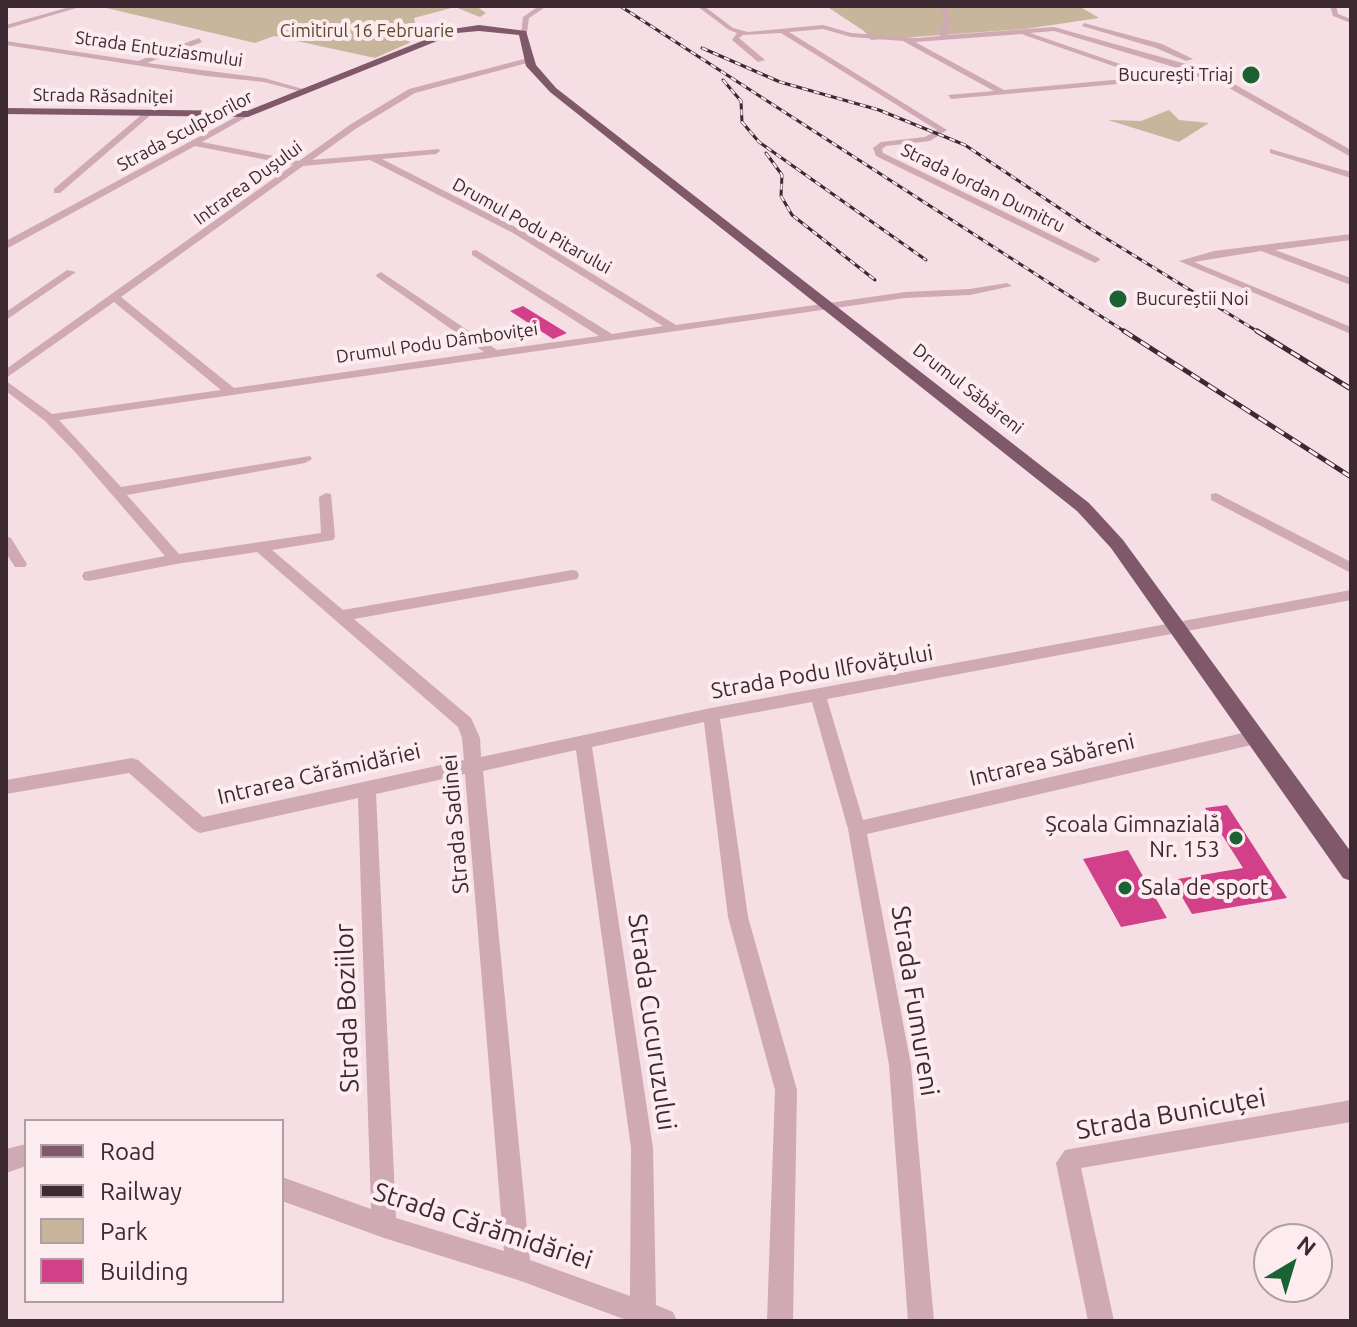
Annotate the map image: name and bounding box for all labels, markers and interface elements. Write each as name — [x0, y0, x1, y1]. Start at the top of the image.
park label: Cimitirul 16 Februarie — [280, 20, 454, 42]
street label: Strada Entuziasmului — [74, 27, 244, 71]
place label: București Triaj — [1118, 64, 1233, 86]
marker: București Triaj — [1240, 64, 1262, 86]
street label: Strada Răsadniței — [33, 84, 173, 108]
street label: Strada Sculptorilor — [113, 86, 257, 176]
street label: Intrarea Dușului — [190, 136, 306, 230]
street label: Strada Iordan Dumitru — [898, 139, 1068, 237]
street label: Drumul Podu Pitarului — [449, 173, 615, 279]
marker: Bucureștii Noi — [1107, 288, 1129, 310]
place label: Bucureștii Noi — [1136, 288, 1249, 310]
street label: Drumul Podu Dâmboviței — [335, 318, 539, 368]
street label: Drumul Săbăreni — [908, 339, 1028, 439]
street label: Strada Podu Ilfovățului — [709, 639, 935, 705]
street label: Intrarea Săbăreni — [967, 728, 1137, 792]
street label: Intrarea Cărămidăriei — [215, 738, 423, 810]
street label: Strada Sadinei — [436, 753, 474, 895]
place label: Școala Gimnazială Nr. 153 — [1045, 812, 1220, 864]
marker: Școala Gimnazială Nr. 153 — [1227, 829, 1245, 847]
place label: Sala de sport — [1141, 875, 1268, 901]
marker: Sala de sport — [1116, 879, 1134, 897]
street label: Strada Fumureni — [885, 904, 945, 1098]
street label: Strada Cucuruzului — [621, 912, 683, 1132]
street label: Strada Boziilor — [328, 923, 366, 1093]
street label: Strada Bunicuței — [1074, 1082, 1268, 1146]
legend — [24, 1119, 284, 1303]
text: Road — [100, 1138, 155, 1165]
street label: Strada Cărămidăriei — [370, 1176, 596, 1276]
text: Railway — [100, 1178, 182, 1205]
text: Park — [100, 1218, 148, 1245]
north arrow — [1253, 1223, 1333, 1303]
text: N — [1293, 1230, 1321, 1260]
text: Building — [100, 1258, 188, 1285]

